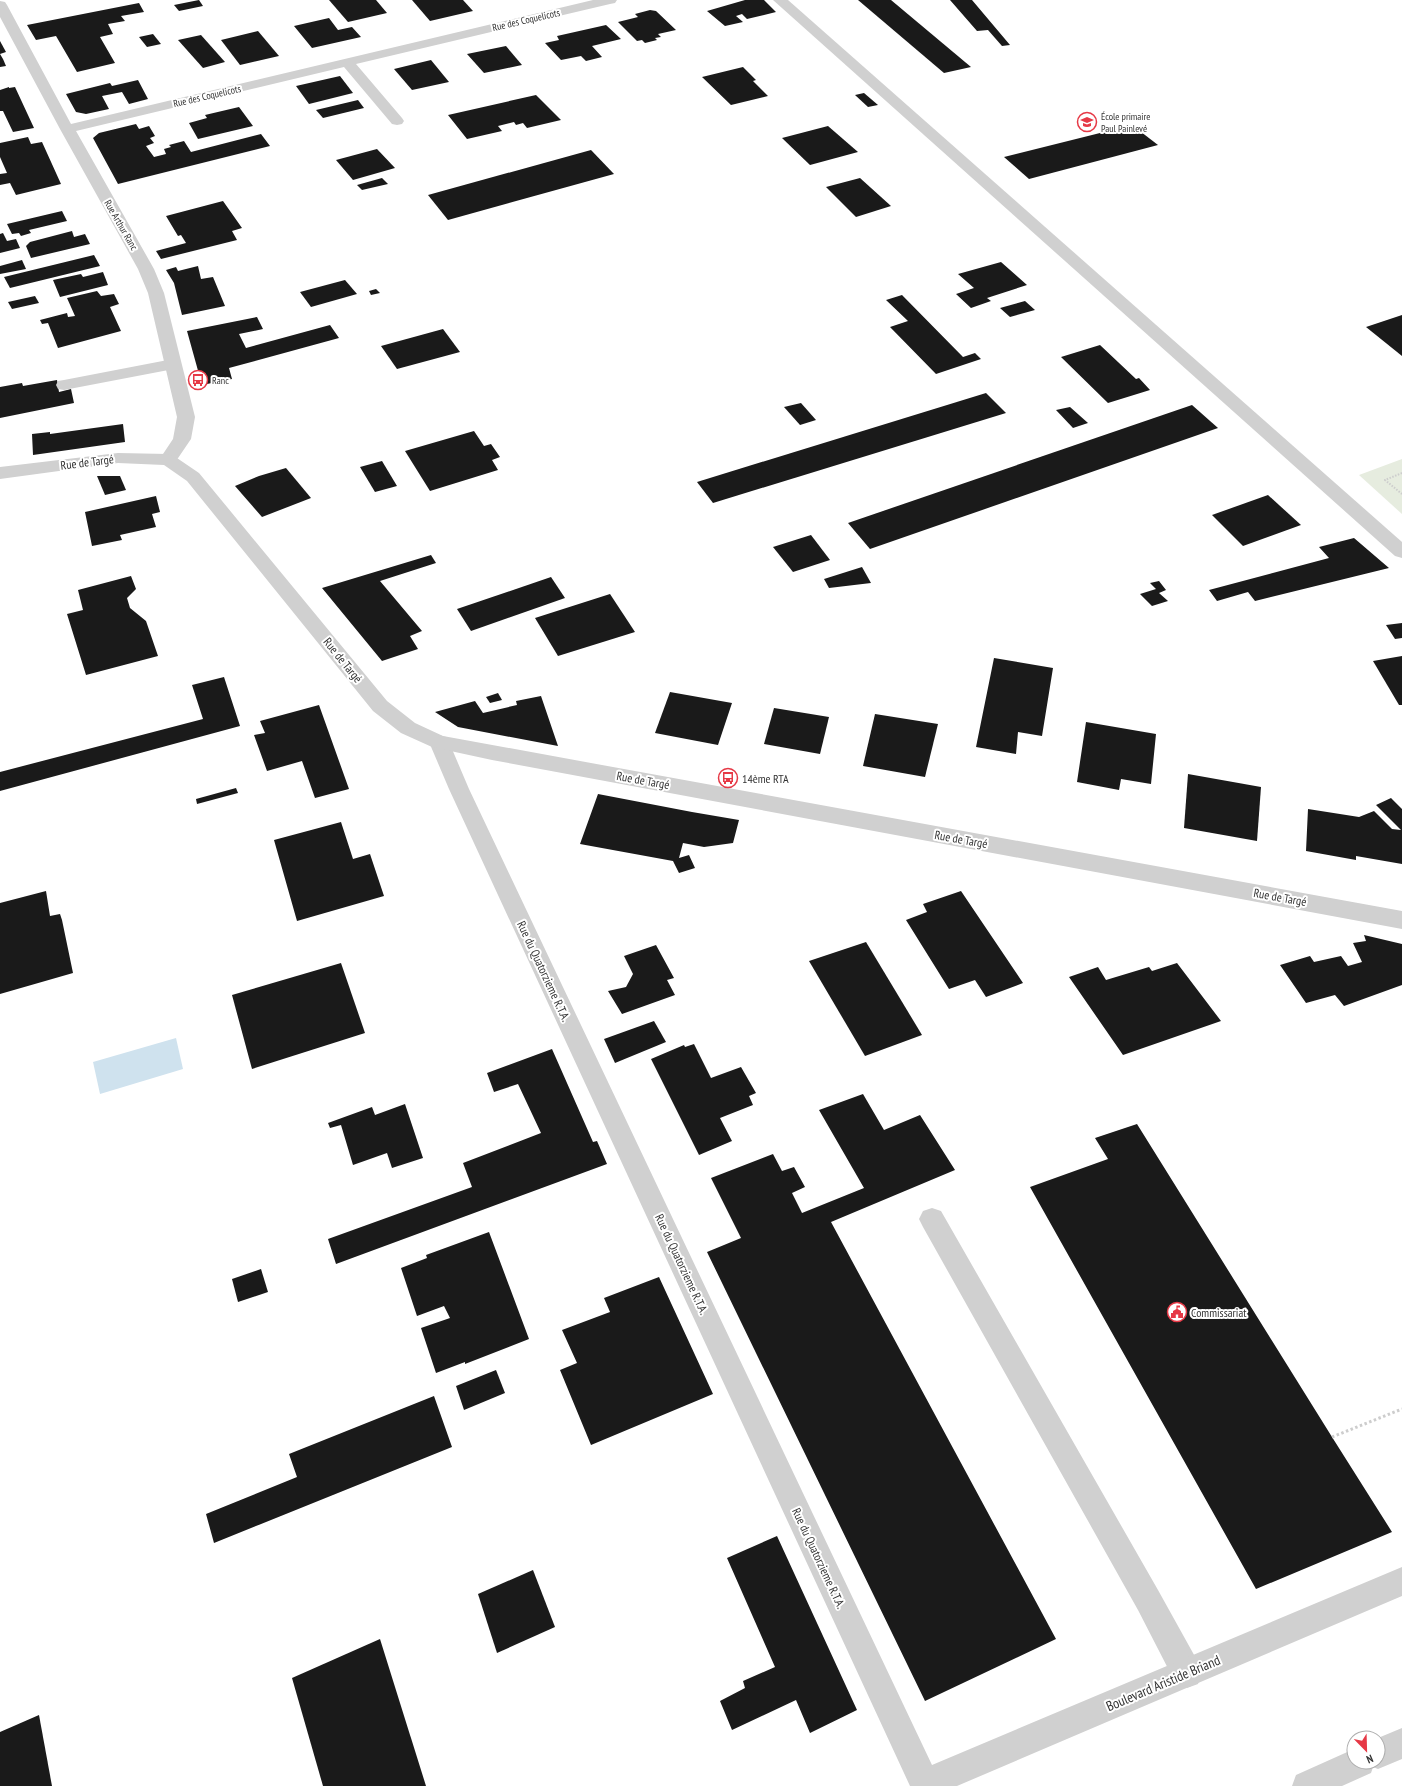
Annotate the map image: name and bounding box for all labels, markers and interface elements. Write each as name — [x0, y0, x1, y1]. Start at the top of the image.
street label: Rue des Coquelicots — [491, 6, 562, 34]
street label: Rue des Coquelicots — [172, 82, 243, 110]
place label: École primaire Paul Painlevé — [1101, 110, 1150, 135]
school or university icon: École primaire Paul Painlevé — [1076, 111, 1098, 133]
street label: Rue Arthur Ranc — [101, 198, 141, 253]
bus stop icon: Ranc — [187, 369, 209, 391]
place label: Ranc — [212, 374, 229, 387]
street label: Rue de Targé — [60, 451, 114, 473]
street label: Rue de Targé — [320, 635, 366, 686]
bus stop icon: 14ème RTA — [717, 767, 739, 789]
street label: Rue de Targé — [615, 768, 671, 792]
place label: 14ème RTA — [742, 771, 789, 786]
street label: Rue de Targé — [933, 827, 989, 851]
street label: Rue de Targé — [1252, 885, 1308, 909]
street label: Rue du Quatorzieme R.T.A. — [514, 918, 574, 1024]
street label: Rue du Quatorzieme R.T.A. — [652, 1211, 712, 1317]
public building icon: Commissariat — [1166, 1301, 1188, 1323]
place label: Commissariat — [1191, 1305, 1247, 1320]
street label: Rue du Quatorzieme R.T.A. — [789, 1505, 849, 1611]
street label: Boulevard Aristide Briand — [1103, 1651, 1223, 1715]
north arrow — [1346, 1730, 1386, 1770]
text: N — [1364, 1752, 1375, 1767]

